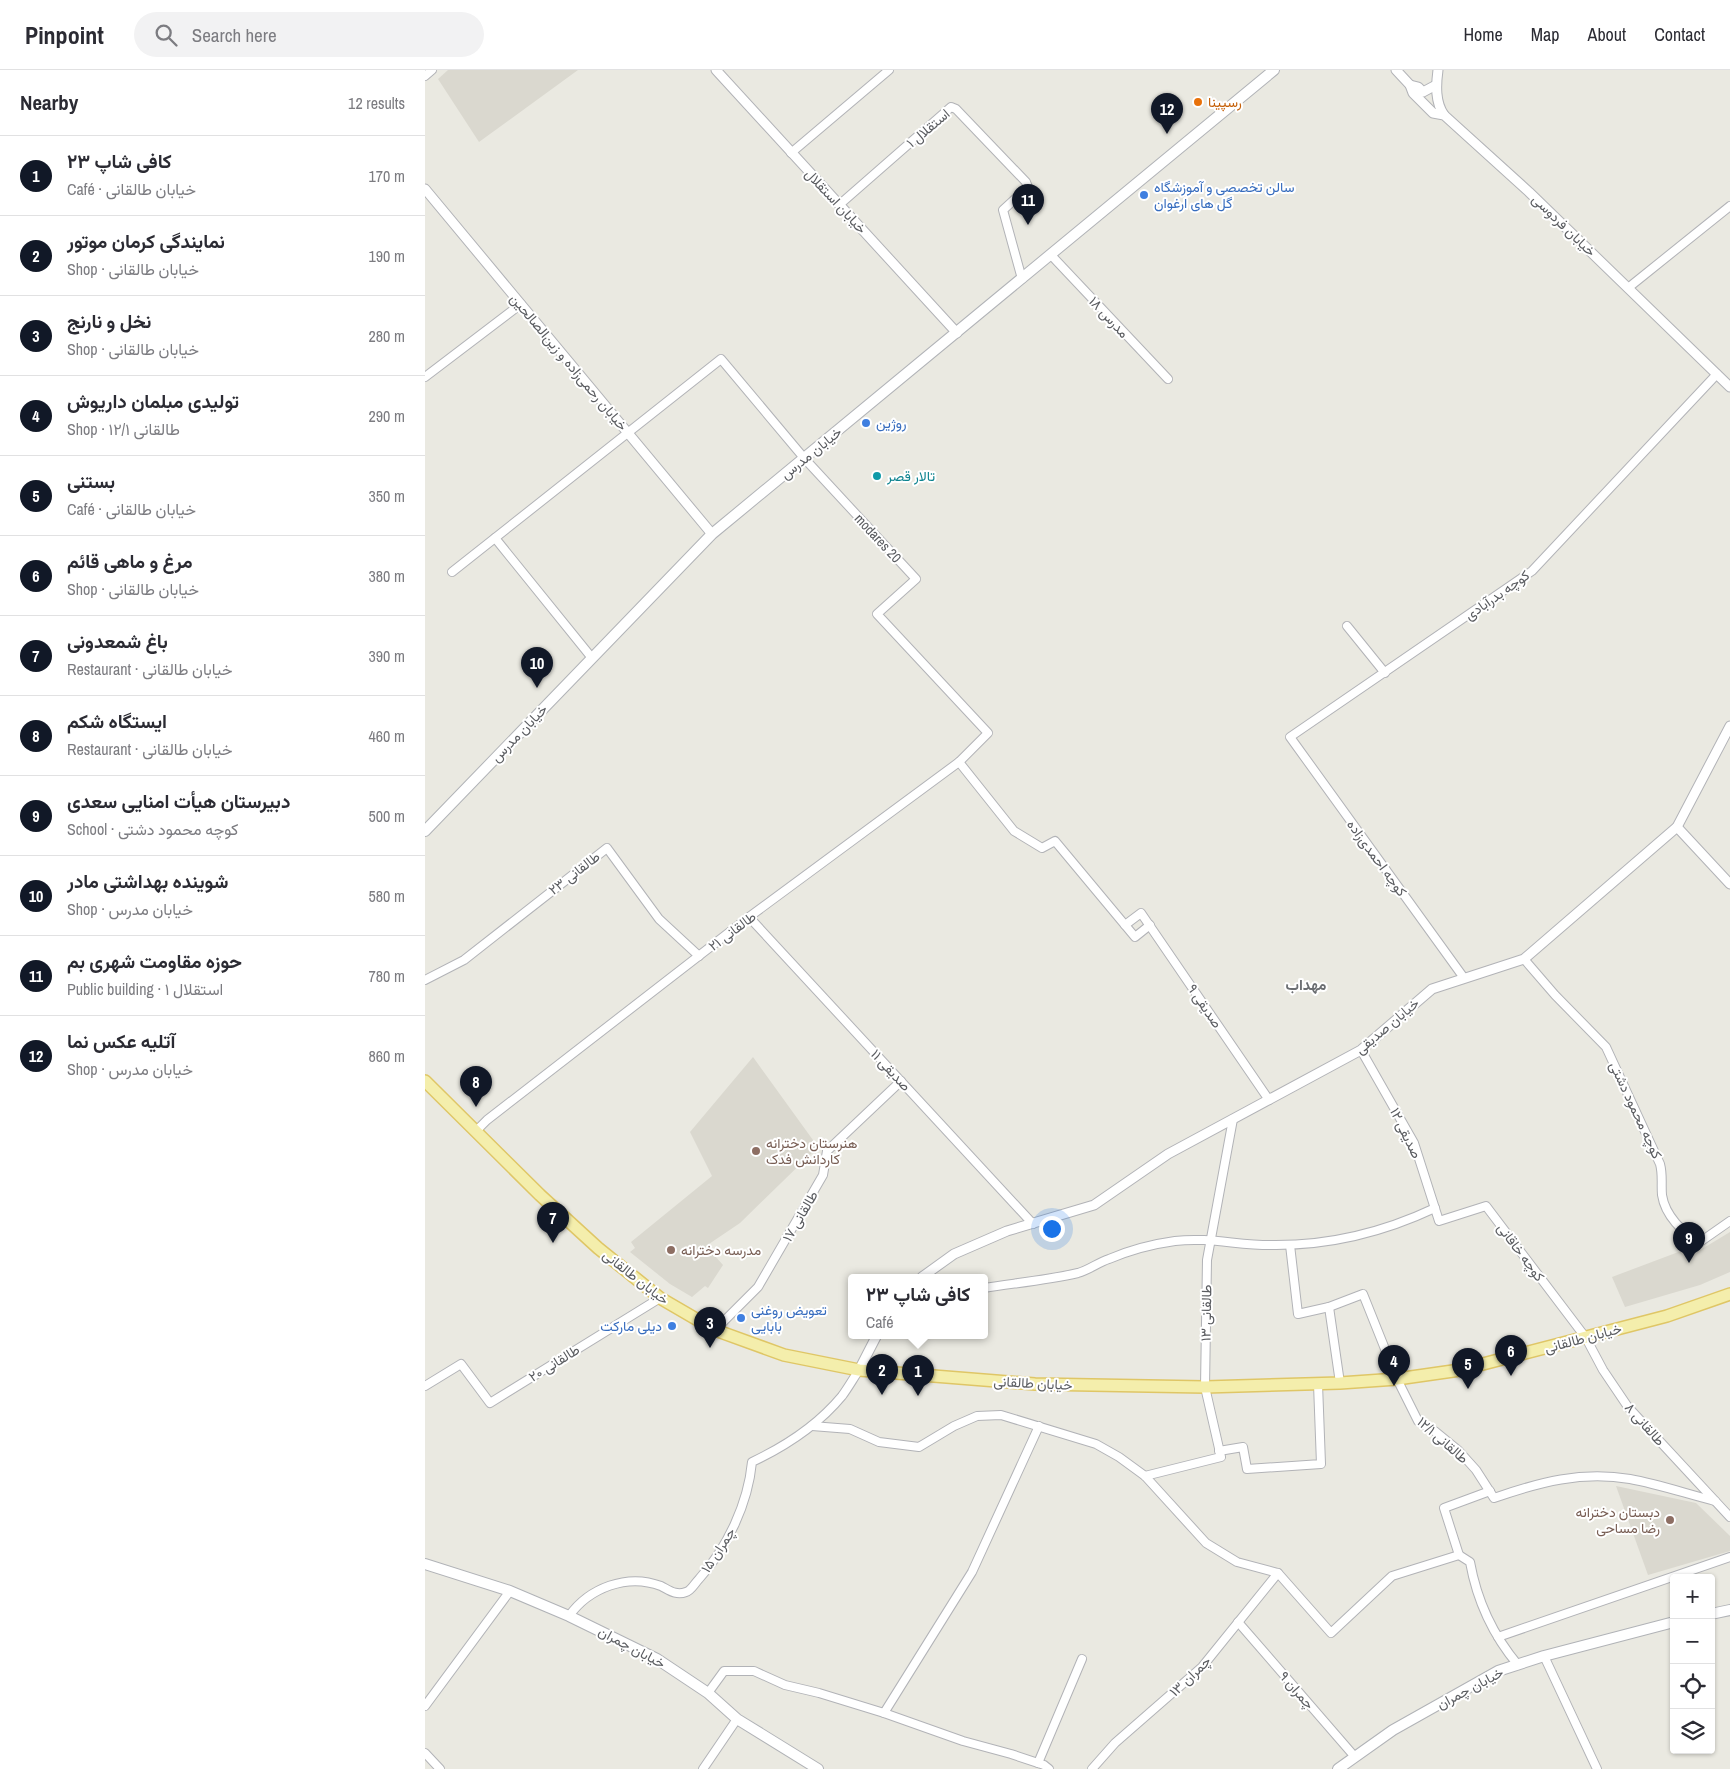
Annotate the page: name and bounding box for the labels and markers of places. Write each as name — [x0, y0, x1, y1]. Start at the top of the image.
pin: 12 — [1151, 93, 1183, 134]
place label: رسپینا — [1208, 93, 1242, 112]
marker: رسپینا — [1192, 96, 1204, 108]
place label: سالن تخصصی و آموزشگاه گل های ارغوان — [1154, 178, 1295, 212]
pin: 11 — [1012, 184, 1044, 225]
marker: سالن تخصصی و آموزشگاه گل های ارغوان — [1138, 189, 1150, 201]
place label: روژین — [876, 414, 907, 432]
marker: روژین — [860, 417, 872, 429]
place label: تالار قصر — [886, 467, 935, 485]
marker: تالار قصر — [871, 470, 883, 482]
pin: 10 — [521, 647, 553, 688]
pin: 8 — [460, 1066, 492, 1107]
place label: هنرستان دخترانه کاردانش فدک — [766, 1134, 858, 1168]
marker: هنرستان دخترانه کاردانش فدک — [750, 1145, 762, 1157]
pin: 7 — [537, 1202, 569, 1243]
pin: 9 — [1673, 1222, 1705, 1263]
place label: مدرسه دخترانه — [681, 1241, 761, 1259]
marker: مدرسه دخترانه — [665, 1244, 677, 1256]
place label: تعویض روغنی بابایی — [751, 1301, 827, 1335]
pin: 3 — [694, 1307, 726, 1348]
marker: تعویض روغنی بابایی — [735, 1312, 747, 1324]
place label: دیلی مارکت — [600, 1317, 662, 1335]
marker: دیلی مارکت — [666, 1320, 678, 1332]
pin: 6 — [1495, 1335, 1527, 1376]
pin: 4 — [1378, 1345, 1410, 1386]
pin: 5 — [1452, 1348, 1484, 1389]
pin: 2 — [866, 1354, 898, 1395]
pin: 1 — [902, 1355, 934, 1396]
place label: دبستان دخترانه رضا مساحی — [1576, 1503, 1660, 1537]
marker: دبستان دخترانه رضا مساحی — [1664, 1514, 1676, 1526]

